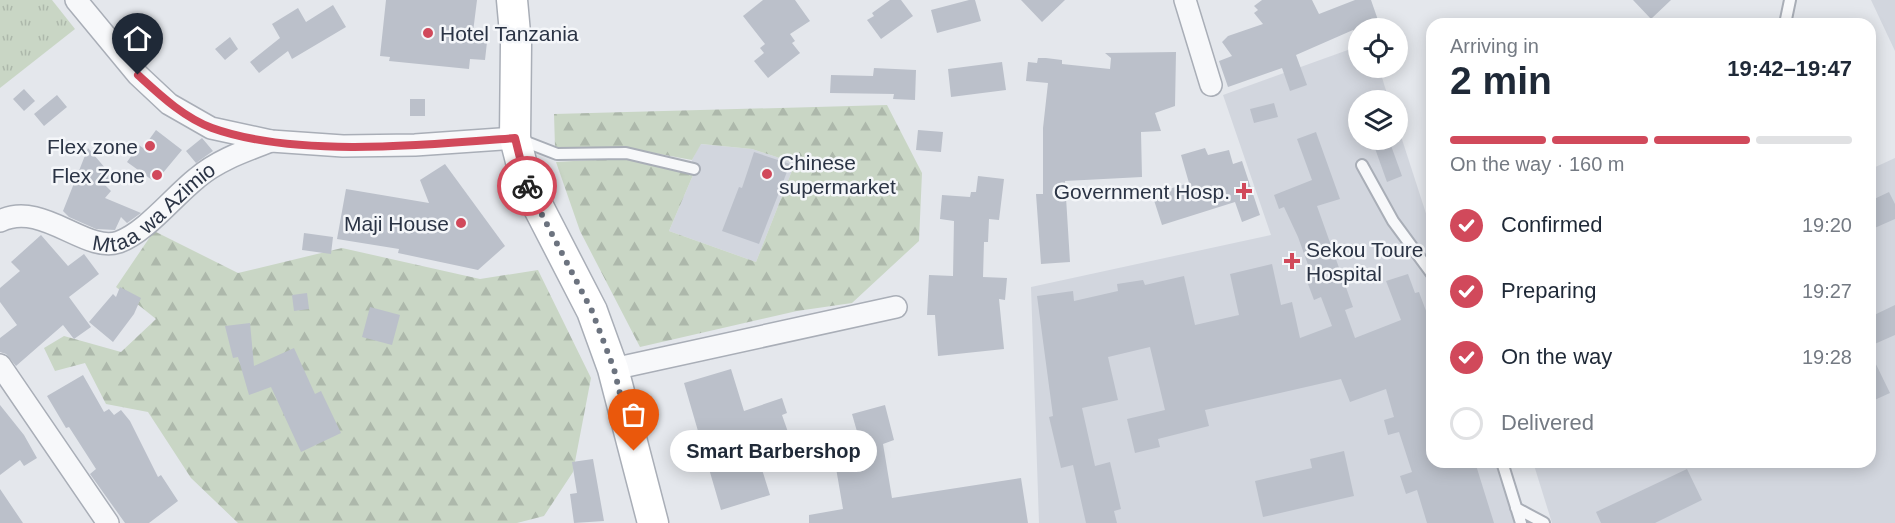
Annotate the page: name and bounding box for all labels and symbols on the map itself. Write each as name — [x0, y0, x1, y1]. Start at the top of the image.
pin — [112, 13, 163, 75]
place label: Hotel Tanzania — [440, 22, 579, 45]
marker: Hotel Tanzania — [421, 26, 435, 40]
place label: Flex zone — [47, 135, 138, 158]
marker: Flex zone — [143, 139, 157, 153]
place label: Chinese supermarket — [779, 151, 896, 198]
courier — [497, 156, 557, 216]
street label: Mtaa wa Azimio — [91, 157, 219, 256]
place label: Flex Zone — [52, 164, 145, 187]
marker: Chinese supermarket — [760, 167, 774, 181]
marker: Flex Zone — [150, 168, 164, 182]
place label: Government Hosp. — [1054, 180, 1230, 203]
marker: Government Hosp. — [1235, 182, 1253, 200]
place label: Maji House — [344, 212, 449, 235]
marker: Maji House — [454, 216, 468, 230]
place label: Sekou Toure Hospital — [1306, 238, 1424, 285]
marker: Sekou Toure Hospital — [1283, 252, 1301, 270]
pin — [608, 389, 659, 451]
callout: Smart Barbershop — [670, 430, 877, 472]

